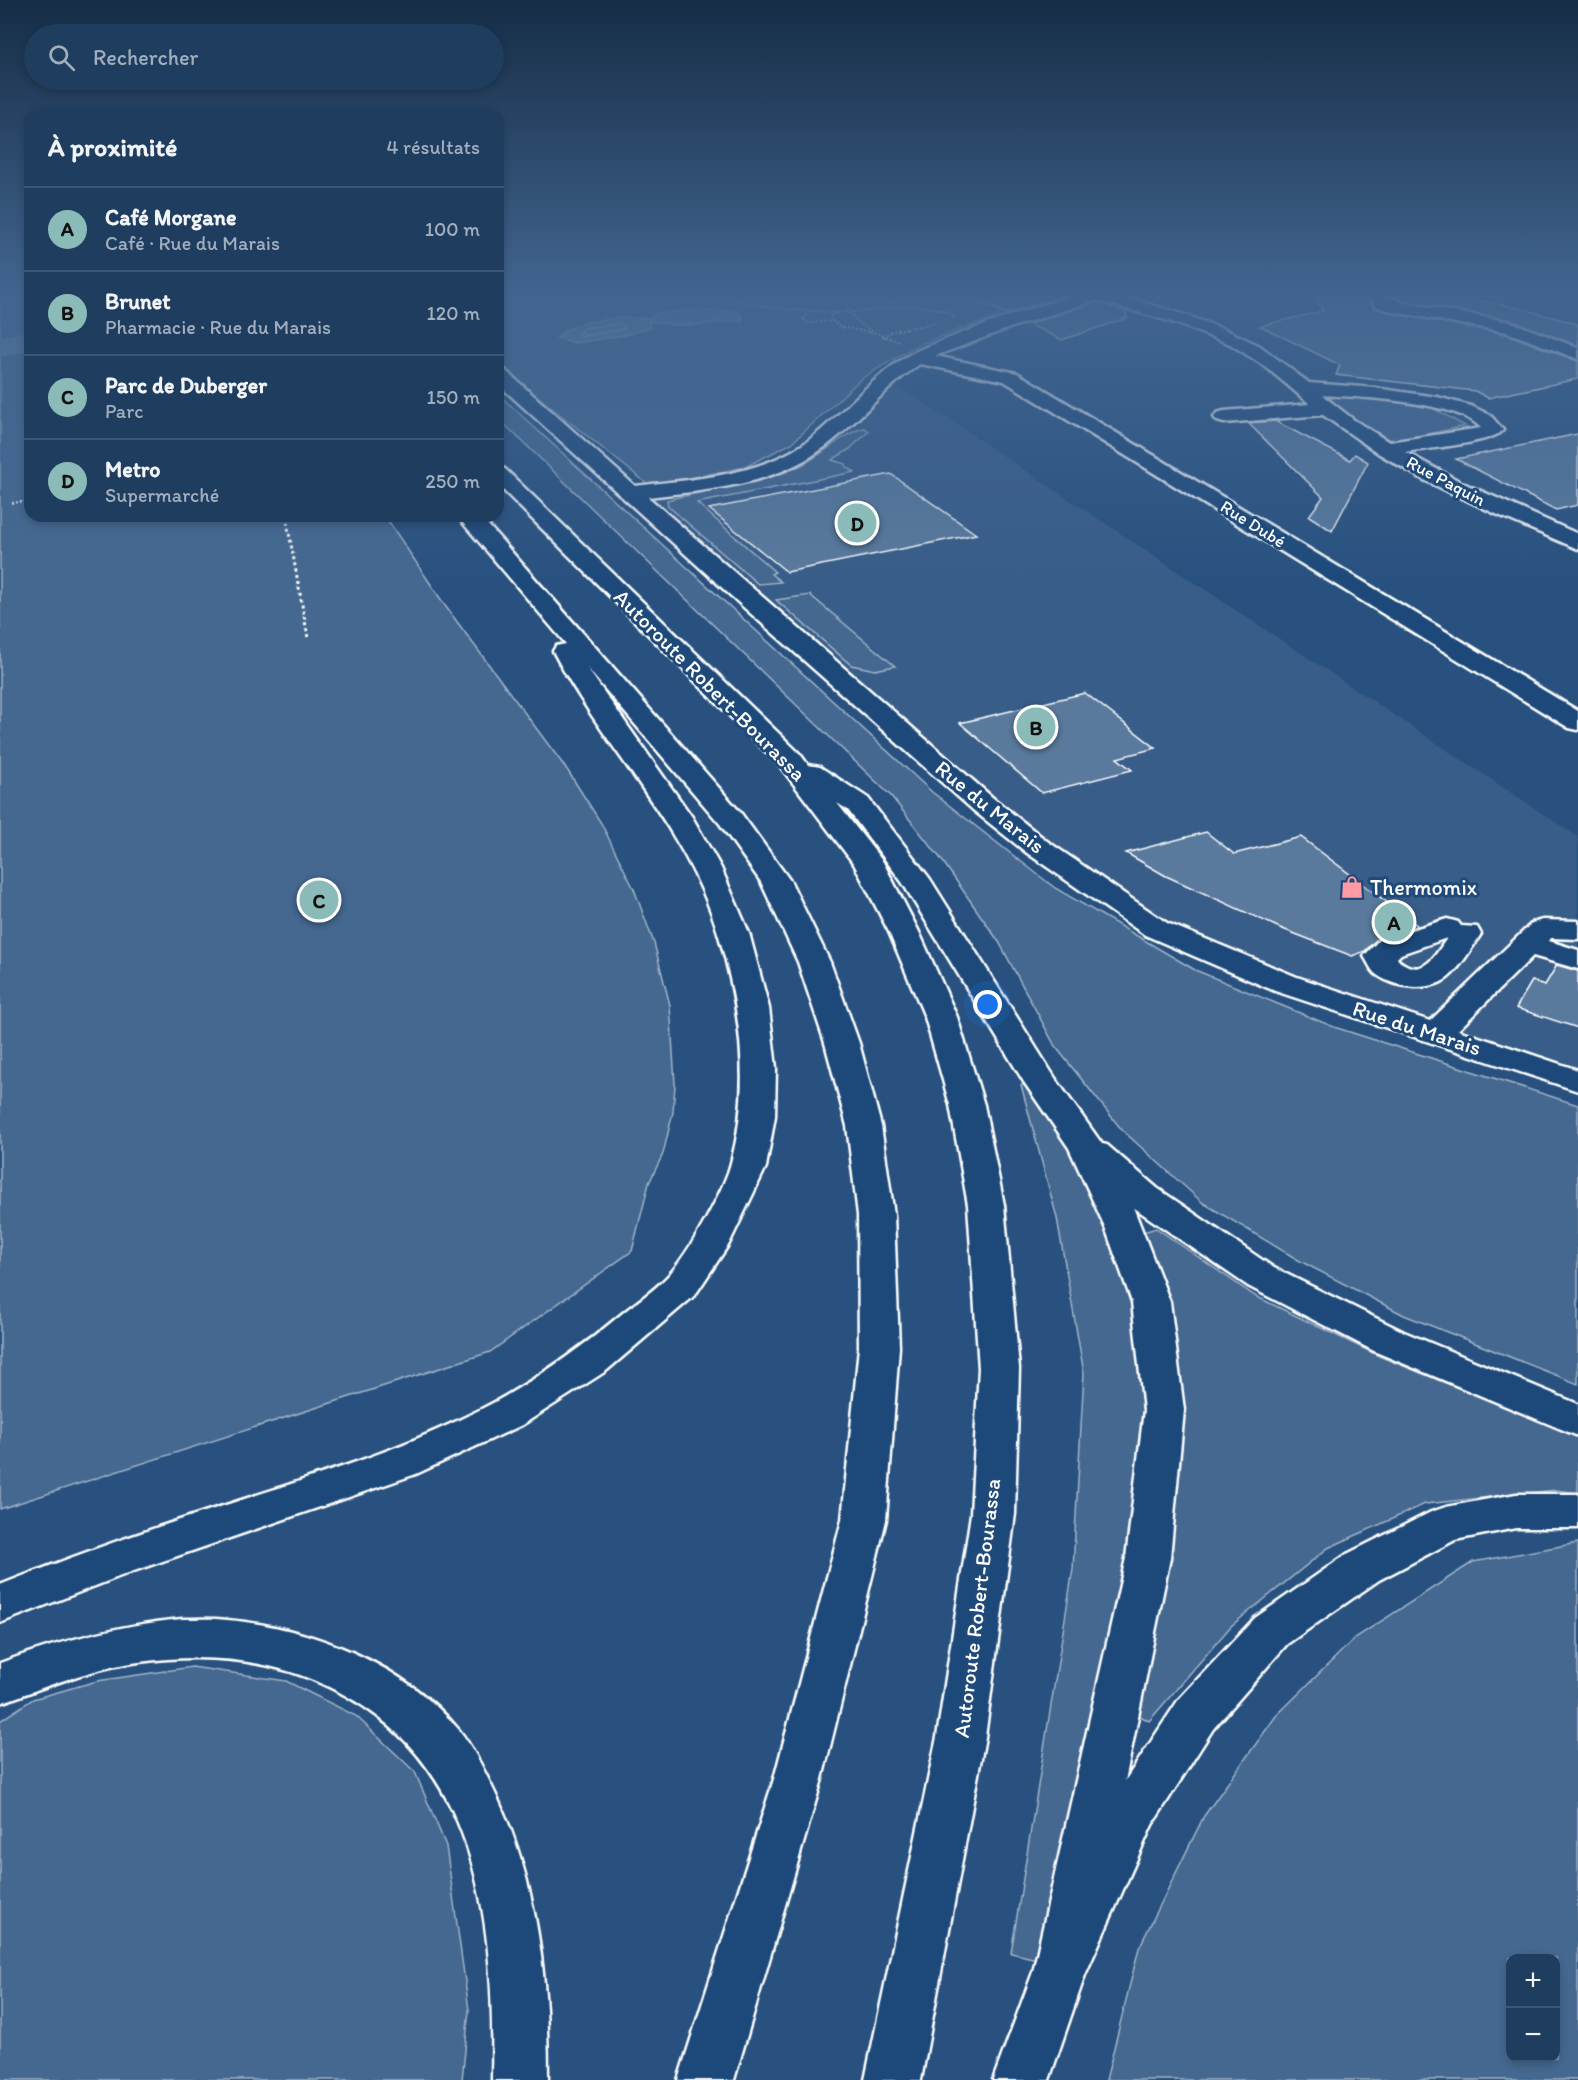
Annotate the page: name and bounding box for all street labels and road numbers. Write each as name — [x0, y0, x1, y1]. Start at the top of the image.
street label: Rue Paquin — [1403, 451, 1490, 511]
street label: Rue Dubé — [1216, 495, 1290, 553]
street label: Autoroute Robert-Bourassa — [608, 583, 812, 787]
street label: Rue du Marais — [930, 754, 1050, 860]
street label: Rue du Marais — [1349, 995, 1485, 1061]
street label: Autoroute Robert-Bourassa — [948, 1477, 1006, 1739]

